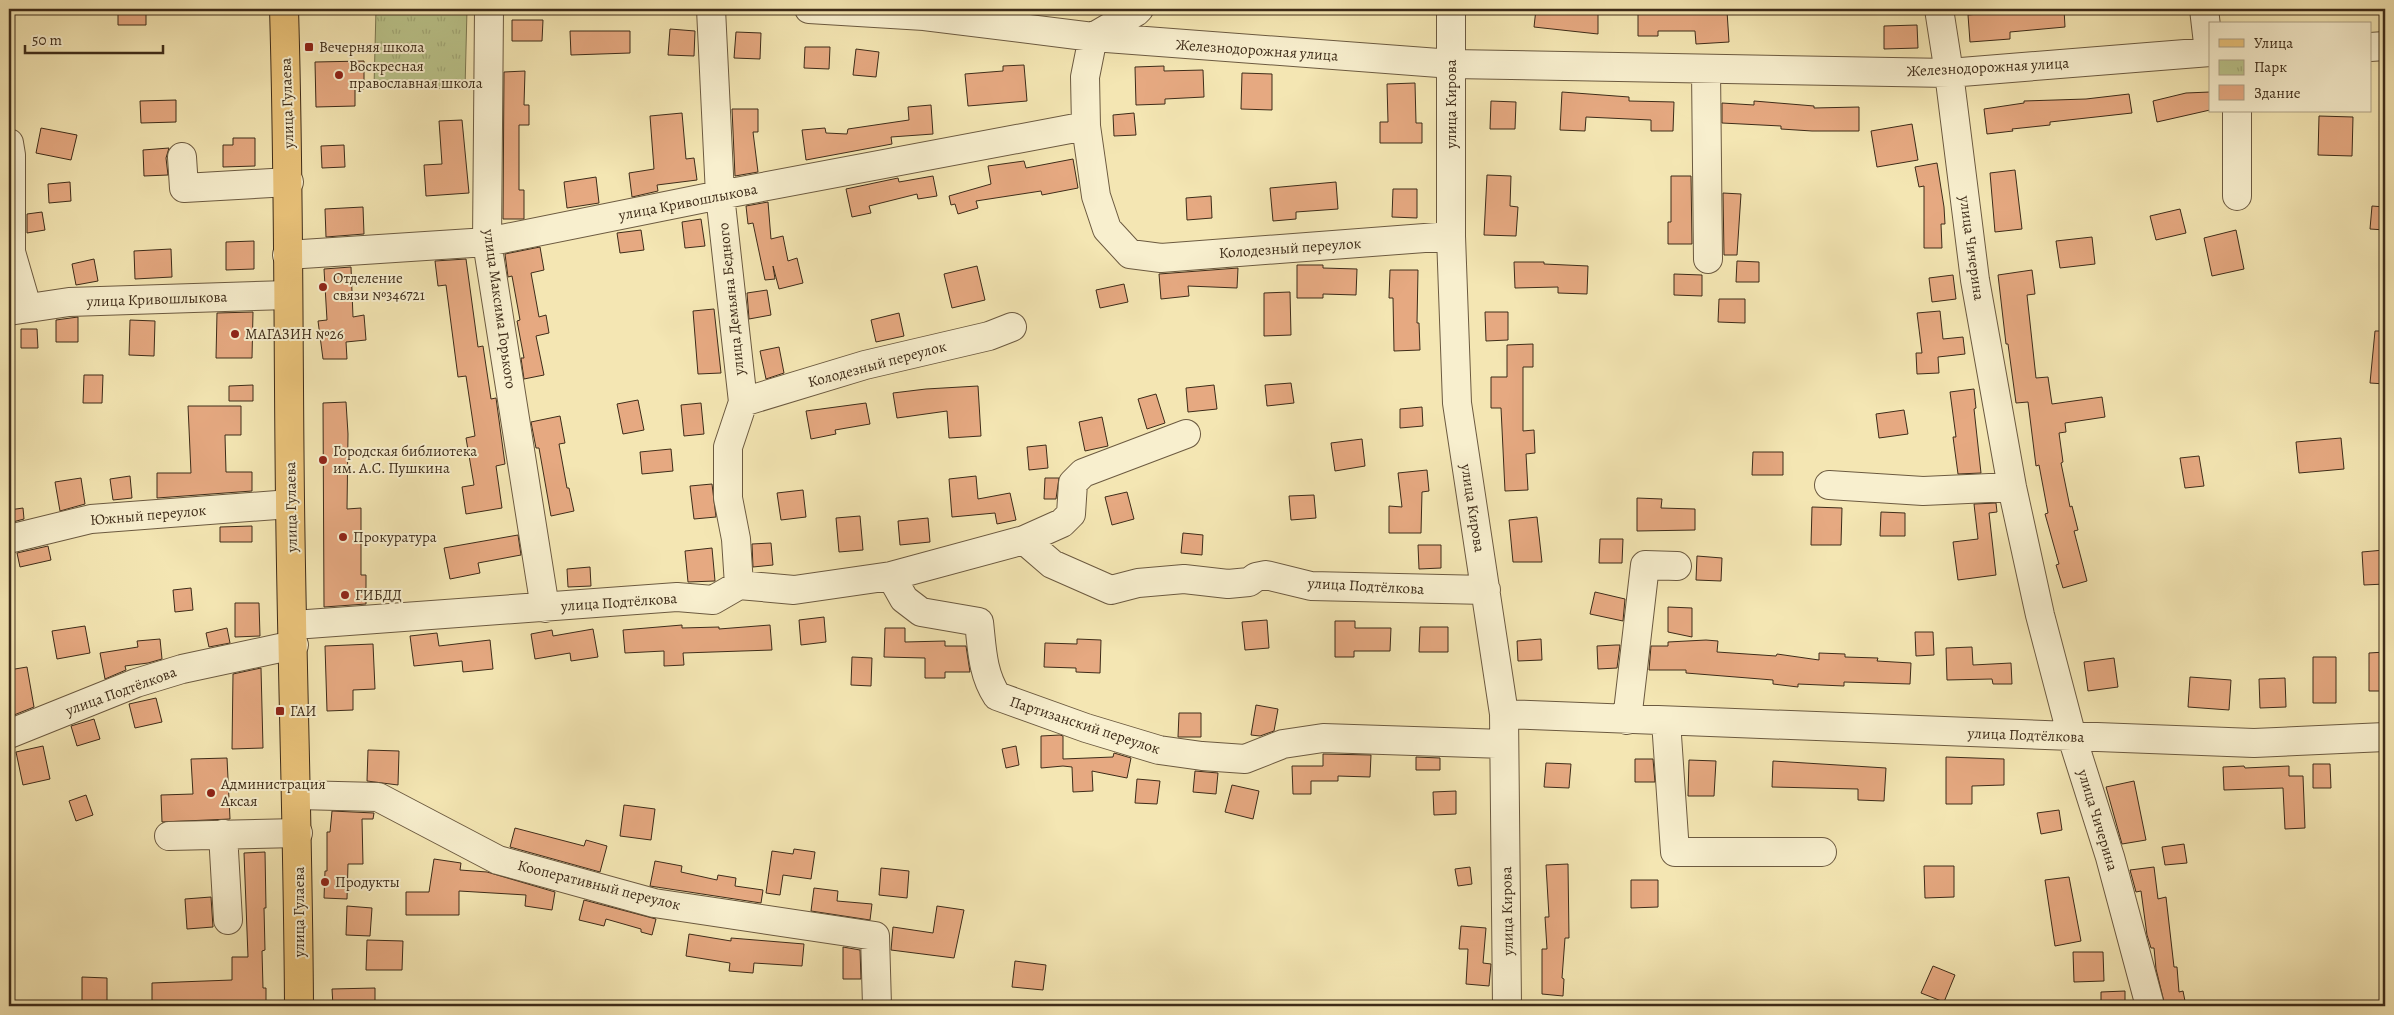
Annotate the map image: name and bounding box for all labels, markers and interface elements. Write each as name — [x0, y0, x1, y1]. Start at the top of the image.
scale bar — [25, 22, 162, 54]
legend — [2209, 22, 2372, 112]
text: 50 m — [32, 30, 62, 50]
text: Улица — [2254, 33, 2293, 53]
street label: Железнодорожная улица — [1175, 34, 1339, 66]
place label: Вечерняя школа — [319, 37, 425, 57]
marker: Вечерняя школа — [303, 41, 315, 53]
street label: Железнодорожная улица — [1906, 53, 2070, 81]
place label: Воскресная православная школа — [349, 56, 483, 93]
street label: улица Гулаева — [275, 57, 299, 150]
text: Парк — [2254, 57, 2287, 77]
street label: улица Кирова — [1441, 59, 1461, 150]
marker: Воскресная православная школа — [333, 69, 345, 81]
text: Здание — [2254, 83, 2301, 103]
street label: улица Кривошлыкова — [616, 179, 759, 225]
street label: улица Чичерина — [1955, 194, 1989, 302]
street label: улица Демьяна Бедного — [713, 222, 749, 377]
street label: улица Максима Горького — [479, 227, 521, 390]
street label: Колодезный переулок — [1218, 233, 1362, 263]
place label: Отделение связи №346721 — [333, 268, 425, 305]
marker: Отделение связи №346721 — [317, 281, 329, 293]
street label: улица Кривошлыкова — [85, 287, 228, 311]
place label: МАГАЗИН №26 — [245, 324, 344, 344]
marker: МАГАЗИН №26 — [229, 328, 241, 340]
street label: Колодезный переулок — [806, 336, 949, 392]
place label: Городская библиотека им. А.С. Пушкина — [333, 441, 477, 478]
marker: Городская библиотека им. А.С. Пушкина — [317, 454, 329, 466]
street label: улица Гулаева — [280, 461, 302, 554]
street label: улица Кирова — [1456, 461, 1490, 554]
street label: Южный переулок — [89, 500, 207, 530]
place label: Прокуратура — [353, 527, 437, 547]
marker: Прокуратура — [337, 531, 349, 543]
street label: улица Подтёлкова — [1306, 573, 1425, 599]
place label: ГИБДД — [355, 585, 402, 605]
street label: улица Подтёлкова — [559, 588, 678, 616]
marker: ГИБДД — [339, 589, 351, 601]
street label: улица Подтёлкова — [62, 662, 179, 721]
street label: Партизанский переулок — [1007, 691, 1163, 759]
place label: ГАИ — [290, 701, 317, 721]
marker: ГАИ — [274, 705, 286, 717]
street label: улица Подтёлкова — [1966, 723, 2085, 747]
street label: улица Чичерина — [2073, 766, 2123, 873]
place label: Администрация Аксая — [220, 774, 326, 811]
marker: Администрация Аксая — [205, 787, 217, 799]
street label: Кооперативный переулок — [515, 855, 683, 915]
street label: улица Кирова — [1496, 866, 1518, 957]
street label: улица Гулаева — [289, 867, 309, 958]
place label: Продукты — [335, 872, 400, 892]
marker: Продукты — [319, 876, 331, 888]

